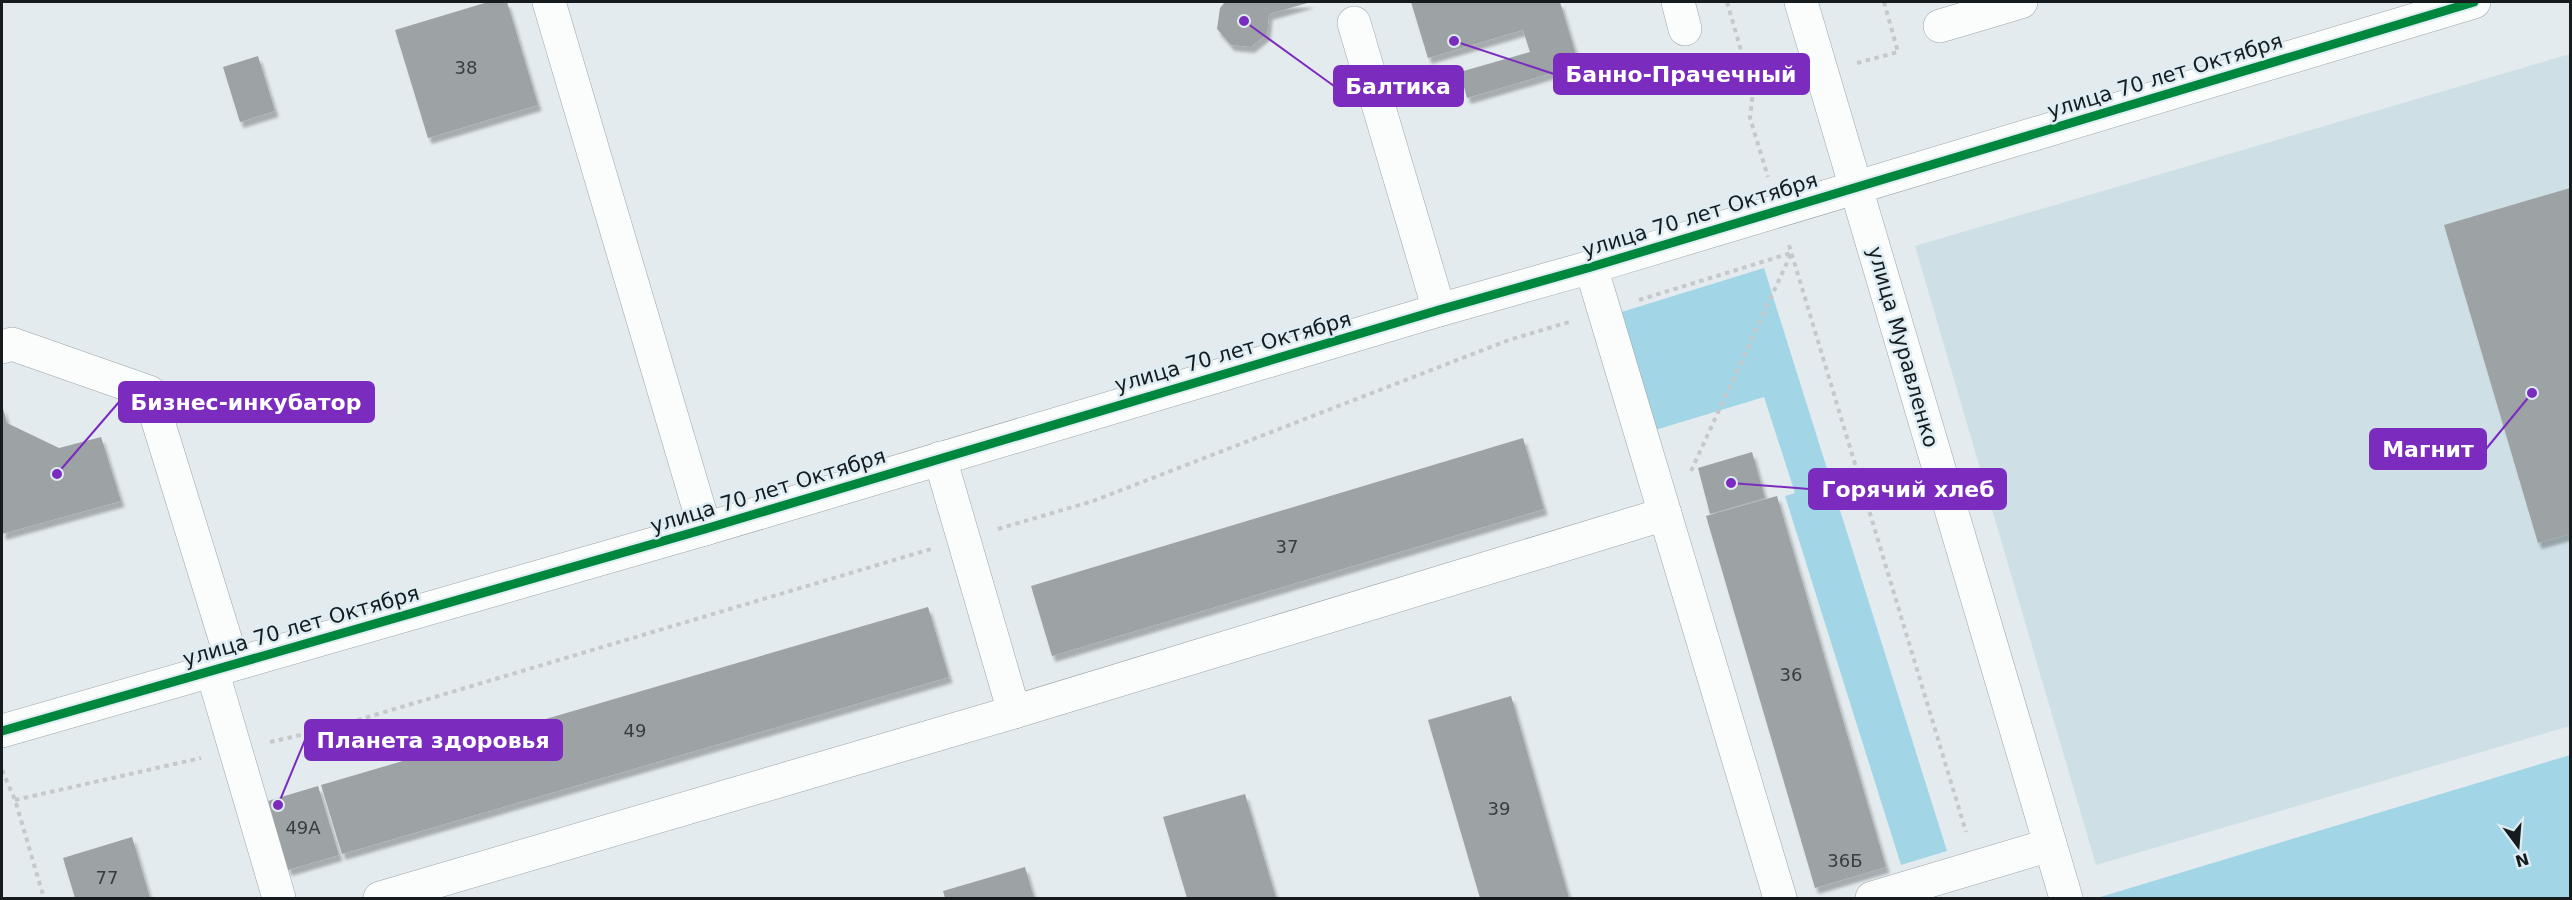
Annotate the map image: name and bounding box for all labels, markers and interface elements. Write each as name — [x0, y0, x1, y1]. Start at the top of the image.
street label: улица 70 лет Октября — [2044, 29, 2286, 123]
callout: Банно-Прачечный — [1554, 54, 1809, 94]
house number: 38 — [455, 57, 477, 78]
text: Банно-Прачечный — [1566, 62, 1796, 87]
callout: Балтика — [1334, 66, 1463, 106]
text: Балтика — [1345, 74, 1451, 99]
street label: улица 70 лет Октября — [1579, 168, 1821, 262]
street label: улица Муравленко — [1863, 244, 1943, 450]
street label: улица 70 лет Октября — [1112, 307, 1354, 397]
callout: Бизнес-инкубатор — [119, 382, 374, 422]
text: Бизнес-инкубатор — [131, 390, 361, 415]
callout: Магнит — [2370, 429, 2486, 469]
text: Магнит — [2382, 437, 2474, 462]
street label: улица 70 лет Октября — [647, 444, 889, 538]
callout: Горячий хлеб — [1809, 469, 2006, 509]
text: Горячий хлеб — [1821, 477, 1995, 502]
house number: 37 — [1276, 536, 1298, 557]
street label: улица 70 лет Октября — [180, 581, 422, 671]
house number: 36 — [1780, 664, 1802, 685]
callout: Планета здоровья — [305, 720, 562, 760]
house number: 49 — [624, 720, 646, 741]
text: Планета здоровья — [316, 728, 550, 753]
house number: 39 — [1488, 798, 1510, 819]
north arrow — [2488, 816, 2548, 876]
house number: 49А — [285, 817, 321, 838]
text: N — [2513, 849, 2531, 871]
house number: 36Б — [1827, 850, 1863, 871]
house number: 77 — [96, 867, 118, 888]

